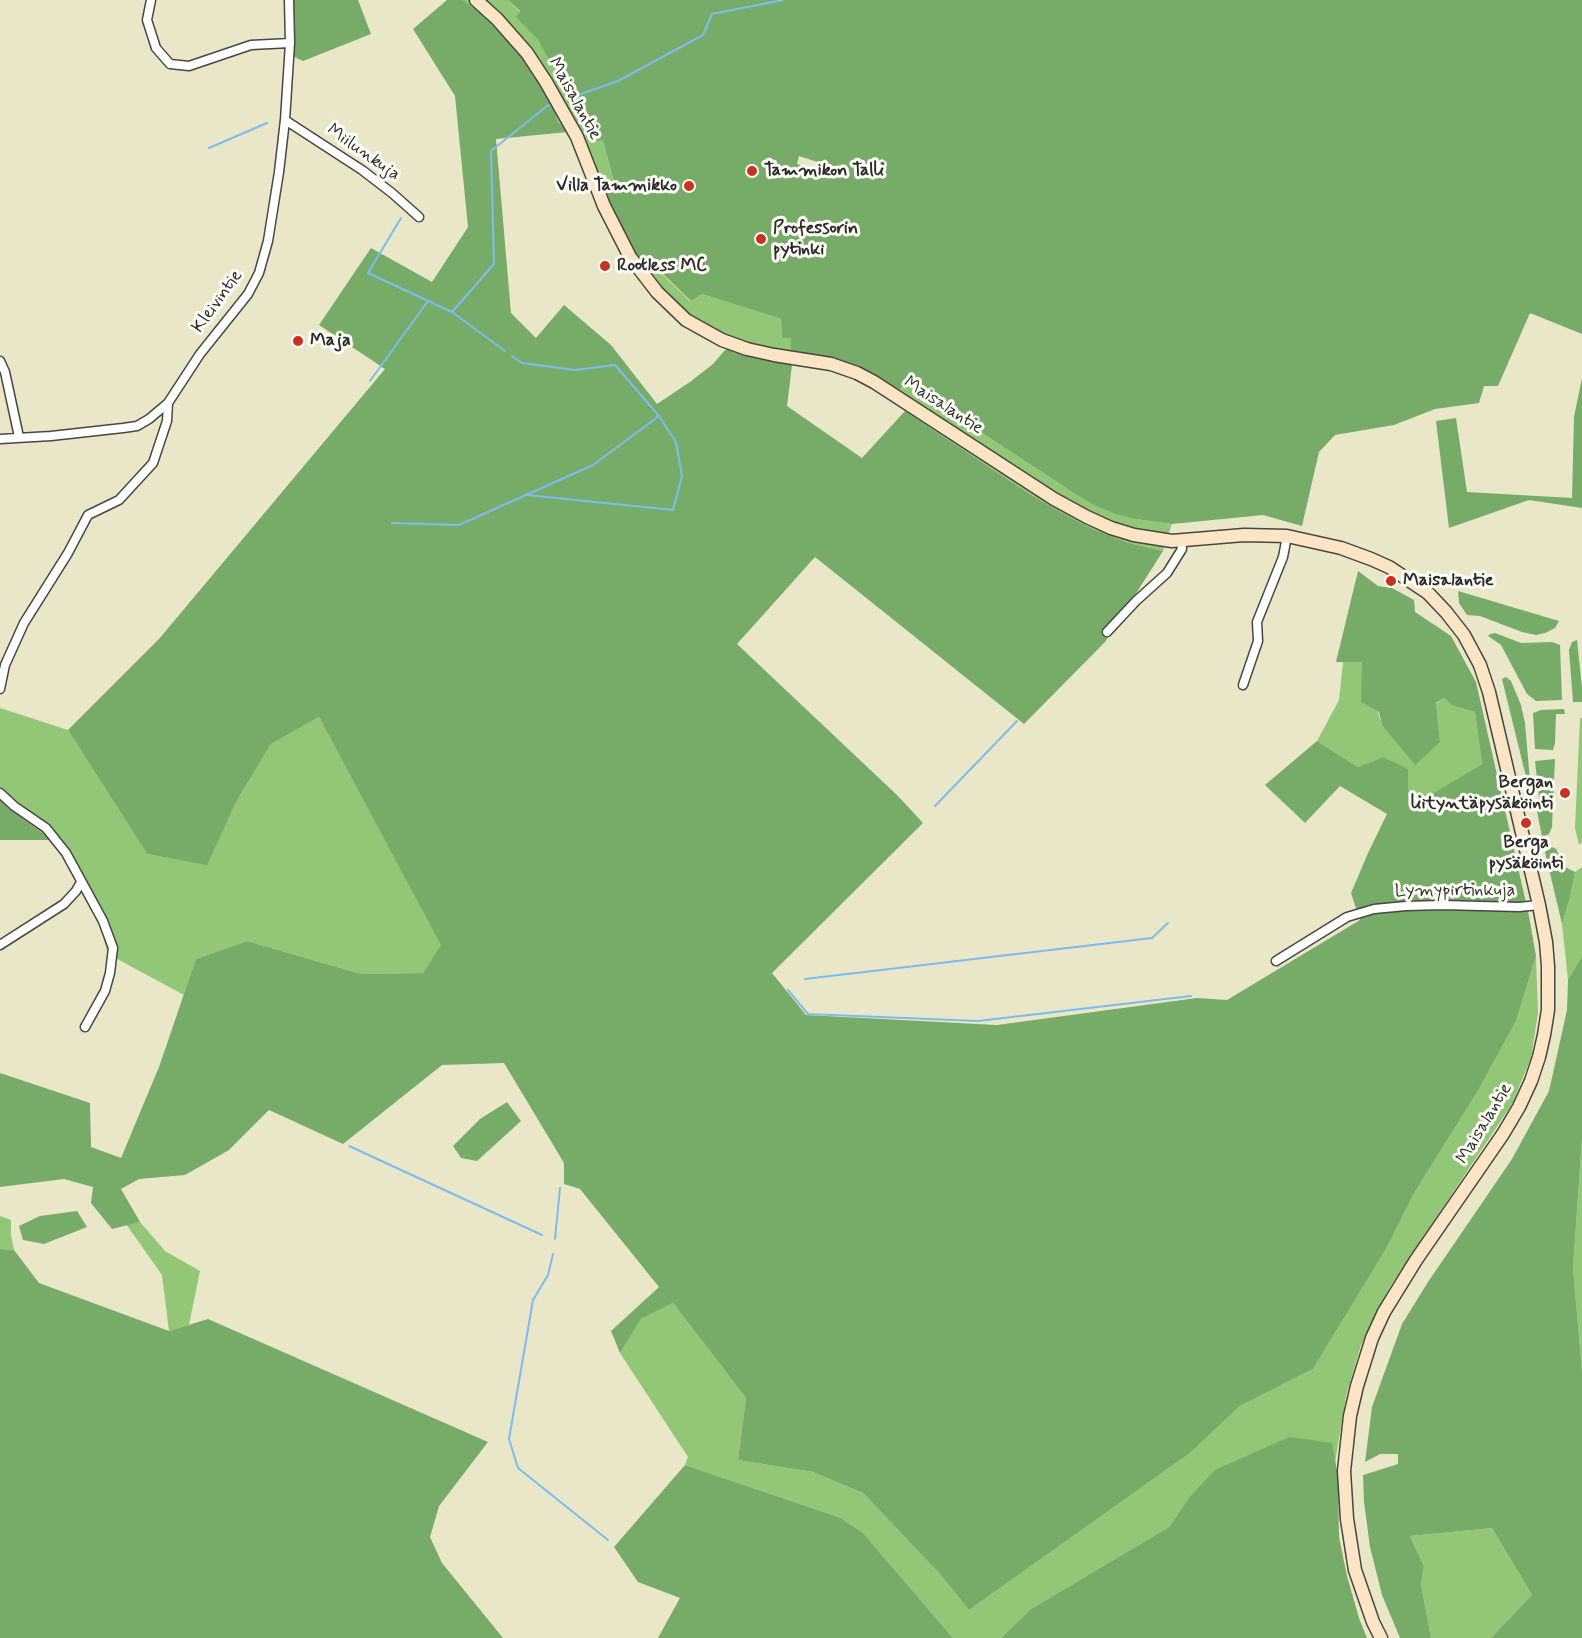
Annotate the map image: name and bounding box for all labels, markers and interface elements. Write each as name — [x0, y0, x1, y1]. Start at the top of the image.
street label: Maisalantie — [543, 54, 605, 144]
street label: Miilunkuja — [322, 120, 404, 186]
place label: Tammikon Talli — [764, 160, 884, 182]
marker: Tammikon Talli — [745, 164, 759, 178]
place label: Villa Tammikko — [556, 175, 677, 197]
marker: Villa Tammikko — [682, 179, 696, 193]
place label: Professorin pytinki — [773, 218, 858, 260]
marker: Professorin pytinki — [754, 232, 768, 246]
place label: Rootless MC — [617, 255, 707, 277]
marker: Rootless MC — [598, 259, 612, 273]
street label: Kleivintie — [188, 266, 248, 338]
place label: Maja — [310, 330, 351, 352]
marker: Maja — [291, 334, 305, 348]
street label: Maisalantie — [899, 372, 987, 440]
place label: Maisalantie — [1403, 570, 1493, 592]
marker: Maisalantie — [1384, 574, 1398, 588]
place label: Bergan liityntäpysäköinti — [1411, 772, 1553, 814]
marker: Bergan liityntäpysäköinti — [1558, 786, 1572, 800]
marker: Berga pysäköinti — [1519, 816, 1533, 830]
place label: Berga pysäköinti — [1489, 832, 1563, 874]
street label: Lymypirtinkuja — [1395, 880, 1515, 902]
street label: Maisalantie — [1452, 1080, 1518, 1168]

